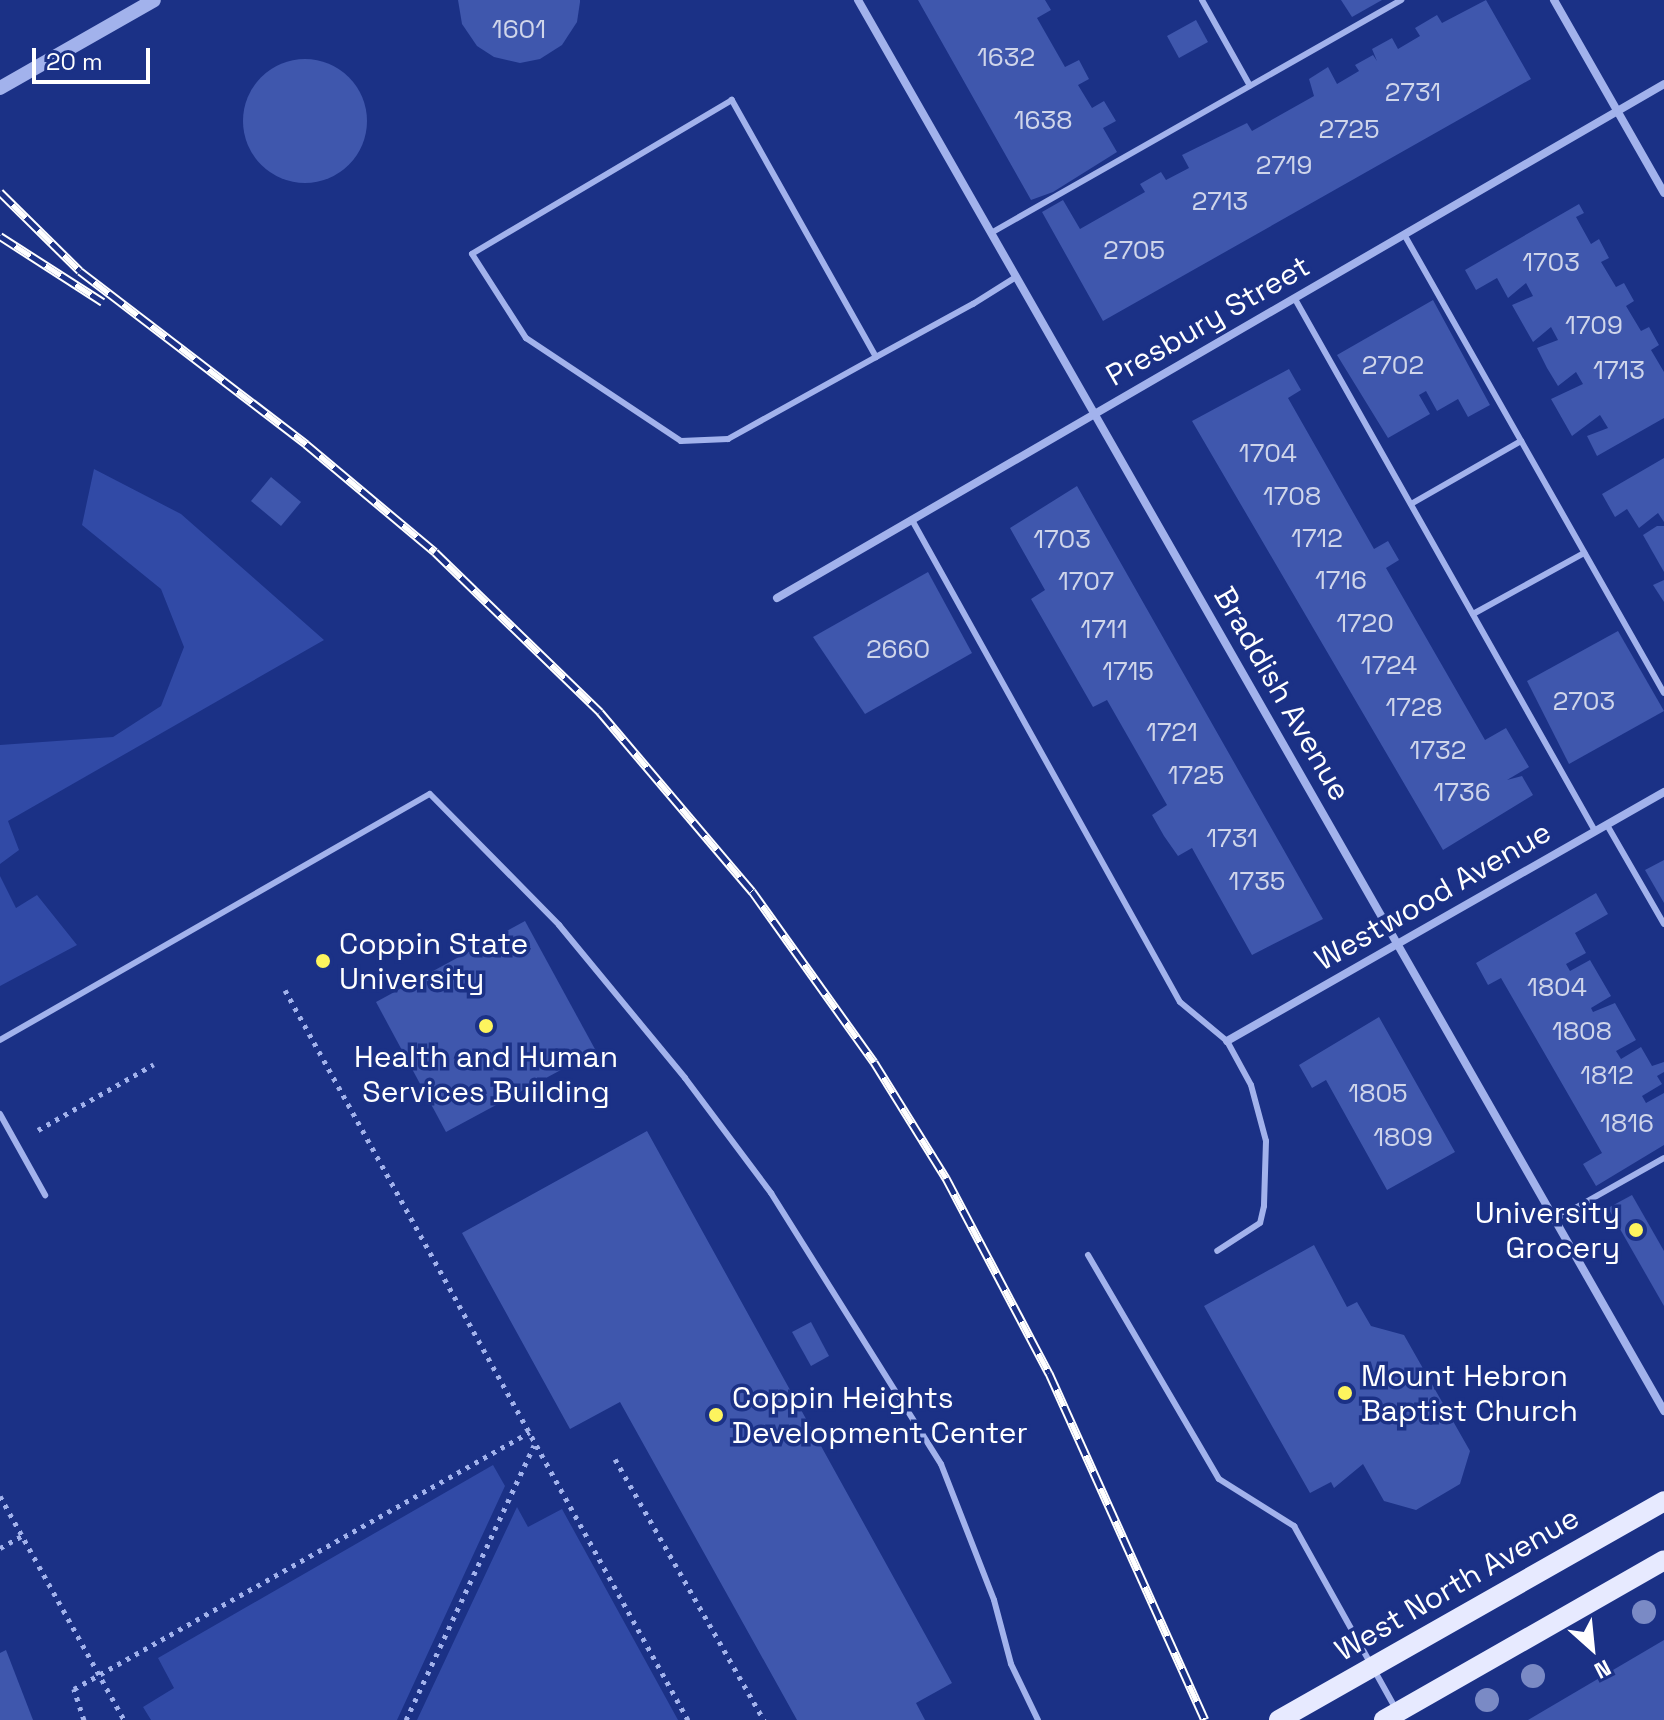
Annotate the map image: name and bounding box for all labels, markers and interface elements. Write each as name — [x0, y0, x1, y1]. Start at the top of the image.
house number: 1601 — [492, 14, 546, 46]
scale bar — [36, 32, 154, 82]
house number: 1632 — [977, 42, 1035, 74]
text: 20 m — [46, 46, 103, 77]
house number: 2731 — [1385, 77, 1441, 109]
house number: 1638 — [1014, 105, 1072, 137]
house number: 2725 — [1318, 114, 1380, 146]
house number: 2719 — [1256, 150, 1312, 182]
house number: 2713 — [1192, 186, 1248, 218]
house number: 2705 — [1103, 235, 1165, 267]
house number: 1703 — [1522, 247, 1580, 279]
street label: Presbury Street — [1100, 248, 1316, 394]
house number: 1709 — [1565, 310, 1623, 342]
house number: 2702 — [1362, 350, 1424, 382]
house number: 1713 — [1593, 355, 1645, 387]
house number: 1704 — [1239, 438, 1297, 470]
house number: 1708 — [1263, 481, 1321, 513]
house number: 1712 — [1291, 523, 1343, 555]
house number: 1703 — [1033, 524, 1091, 556]
house number: 1716 — [1315, 565, 1367, 597]
house number: 1707 — [1058, 566, 1114, 598]
street label: Braddish Avenue — [1206, 581, 1358, 807]
house number: 1720 — [1336, 608, 1394, 640]
house number: 1711 — [1080, 614, 1128, 646]
house number: 2660 — [866, 634, 930, 666]
house number: 1724 — [1361, 650, 1417, 682]
house number: 1715 — [1102, 656, 1154, 688]
house number: 2703 — [1553, 686, 1615, 718]
house number: 1728 — [1385, 692, 1443, 724]
house number: 1721 — [1146, 717, 1198, 749]
house number: 1732 — [1410, 735, 1466, 767]
house number: 1725 — [1168, 760, 1224, 792]
house number: 1736 — [1433, 777, 1491, 809]
street label: Westwood Avenue — [1309, 814, 1557, 978]
house number: 1731 — [1206, 823, 1258, 855]
house number: 1735 — [1229, 866, 1285, 898]
place label: Coppin State University — [339, 926, 528, 996]
marker: Coppin State University — [314, 952, 332, 970]
house number: 1804 — [1527, 972, 1587, 1004]
house number: 1808 — [1552, 1016, 1612, 1048]
marker: Health and Human Services Building — [477, 1017, 495, 1035]
place label: Health and Human Services Building — [354, 1039, 618, 1110]
house number: 1812 — [1580, 1060, 1634, 1092]
house number: 1805 — [1348, 1078, 1408, 1110]
house number: 1816 — [1600, 1108, 1654, 1140]
house number: 1809 — [1373, 1122, 1433, 1154]
place label: University Grocery — [1475, 1195, 1620, 1266]
marker: University Grocery — [1627, 1221, 1645, 1239]
place label: Mount Hebron Baptist Church — [1361, 1358, 1578, 1428]
place label: Coppin Heights Development Center — [732, 1380, 1028, 1450]
marker: Mount Hebron Baptist Church — [1336, 1384, 1354, 1402]
marker: Coppin Heights Development Center — [707, 1406, 725, 1424]
street label: West North Avenue — [1328, 1499, 1586, 1669]
north arrow — [1552, 1608, 1632, 1688]
text: N — [1590, 1654, 1616, 1685]

